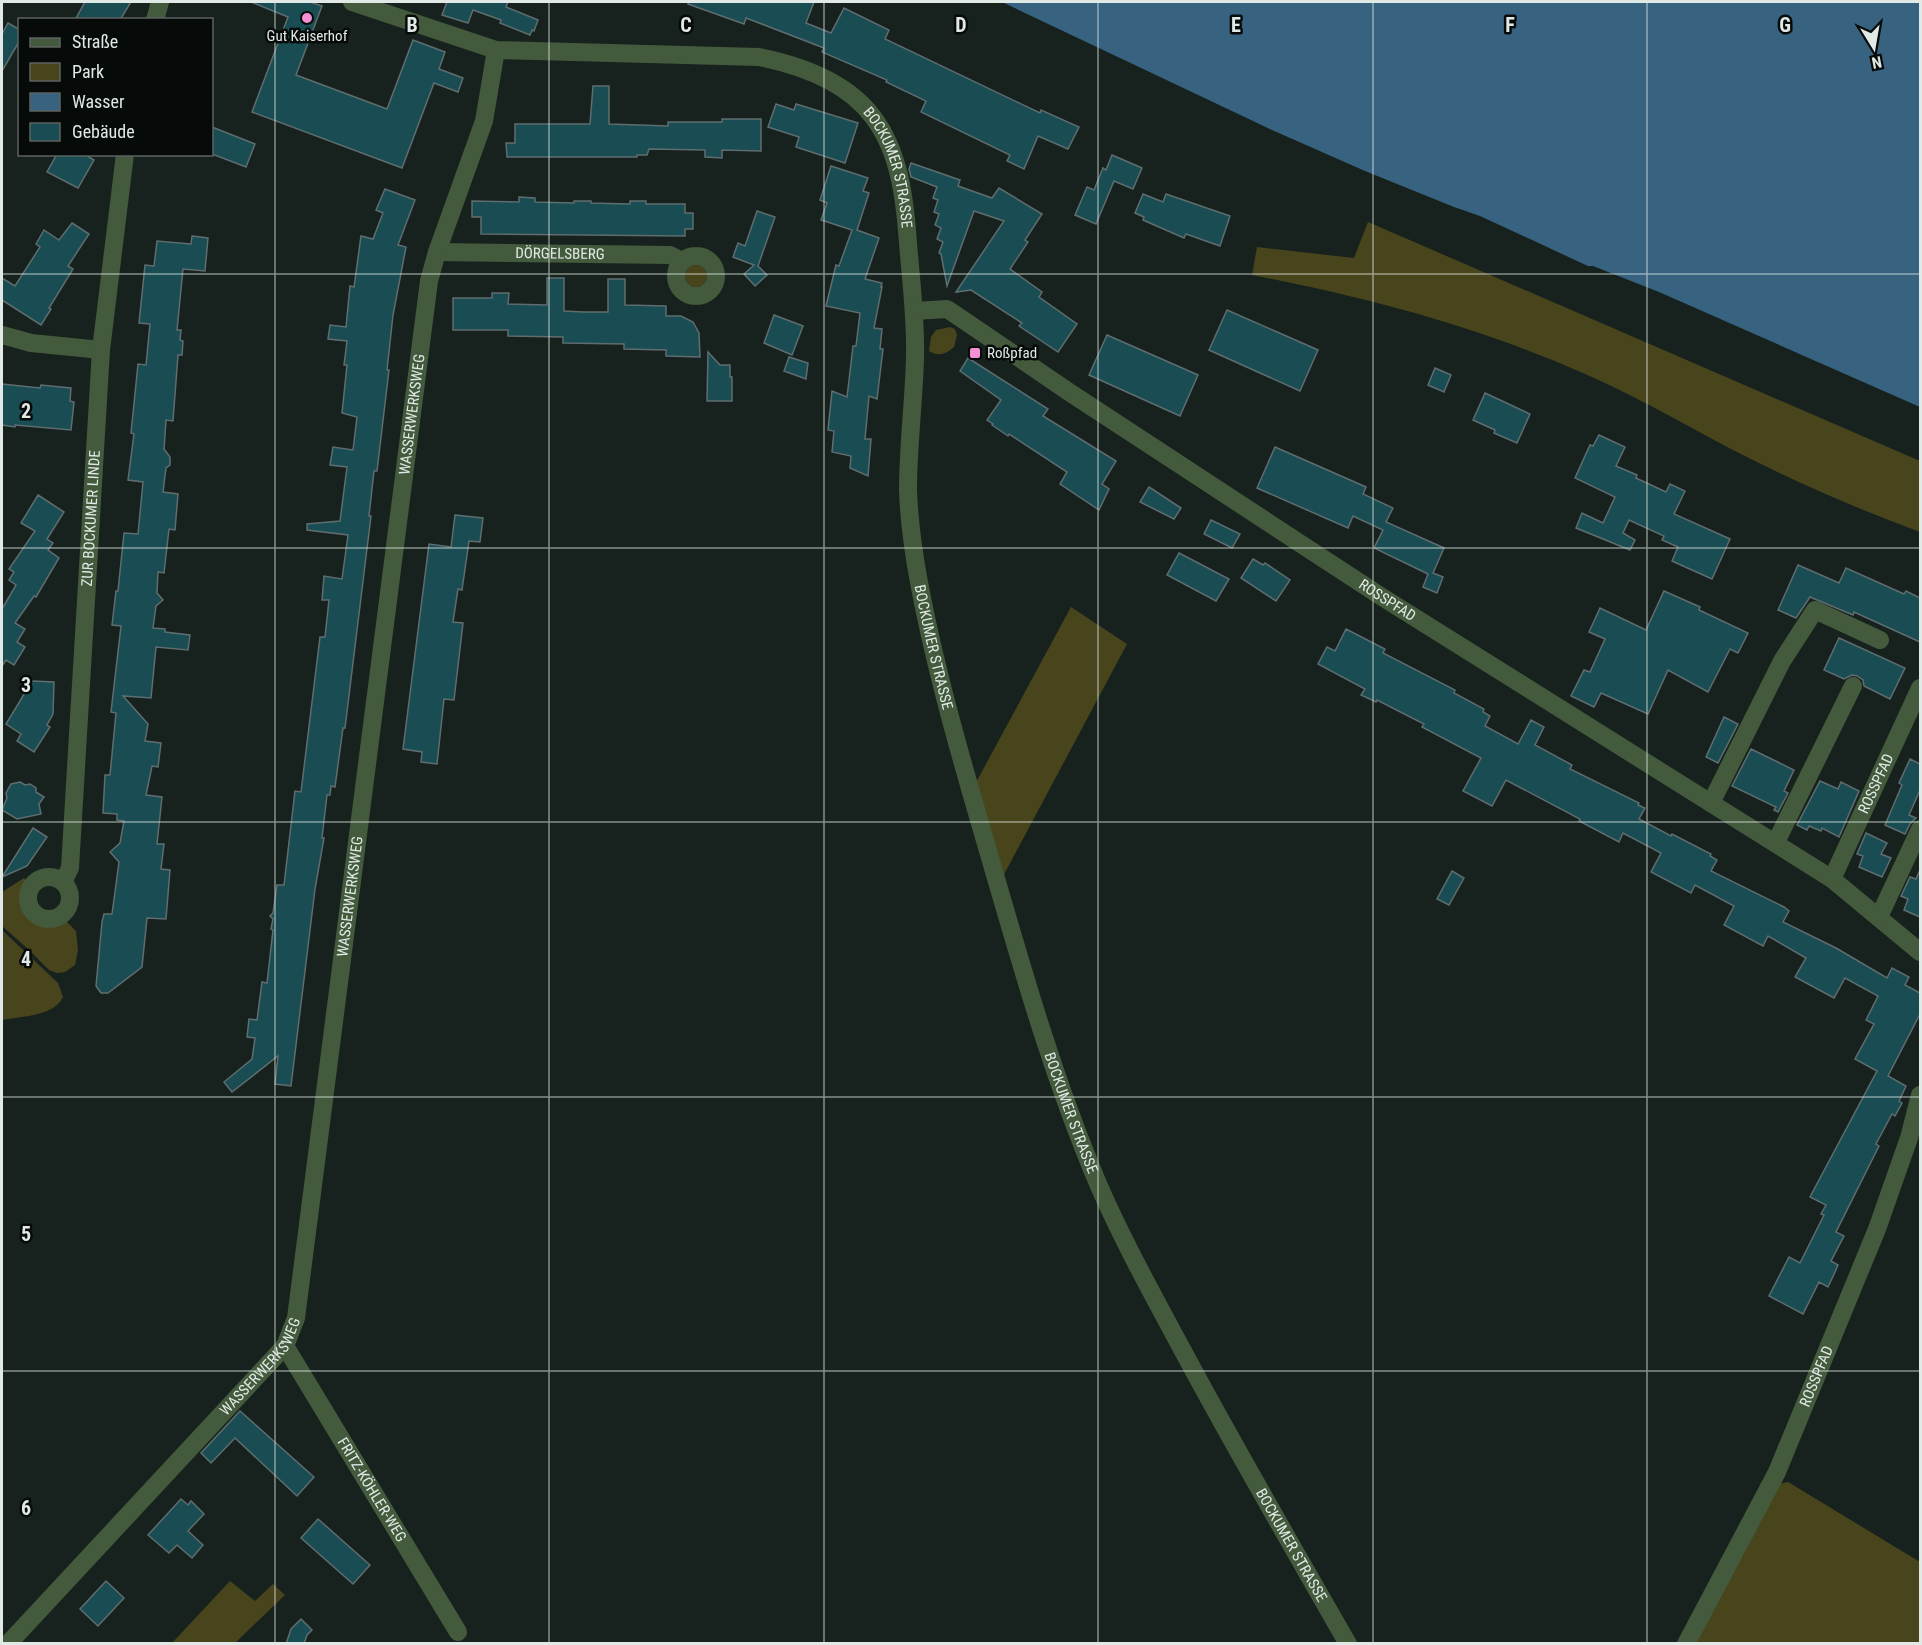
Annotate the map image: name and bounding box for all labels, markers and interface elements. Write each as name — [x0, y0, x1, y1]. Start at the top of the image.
marker: Gut Kaiserhof — [300, 11, 314, 25]
text: B — [406, 13, 418, 37]
text: C — [680, 13, 692, 37]
text: D — [955, 13, 967, 37]
text: E — [1231, 13, 1241, 37]
text: F — [1505, 13, 1515, 37]
text: G — [1779, 13, 1791, 37]
legend — [18, 18, 213, 156]
north arrow — [1844, 18, 1904, 78]
place label: Gut Kaiserhof — [267, 27, 348, 45]
text: Straße — [72, 31, 118, 52]
text: N — [1870, 52, 1883, 72]
text: Park — [72, 61, 104, 82]
text: Wasser — [72, 91, 125, 112]
street label: BOCKUMER STRASSE — [860, 103, 916, 229]
text: Gebäude — [72, 121, 135, 142]
street label: DÖRGELSBERG — [515, 244, 605, 263]
place label: Roßpfad — [987, 344, 1037, 362]
marker: Roßpfad — [968, 346, 982, 360]
street label: WASSERWERKSWEG — [395, 353, 429, 476]
text: 2 — [21, 399, 31, 423]
street label: ZUR BOCKUMER LINDE — [78, 450, 104, 587]
street label: ROSSPFAD — [1355, 575, 1419, 625]
street label: BOCKUMER STRASSE — [911, 583, 957, 712]
text: 3 — [21, 673, 31, 697]
street label: ROSSPFAD — [1854, 751, 1898, 817]
street label: WASSERWERKSWEG — [333, 835, 367, 958]
text: 4 — [21, 947, 31, 971]
street label: BOCKUMER STRASSE — [1041, 1050, 1102, 1176]
text: 5 — [21, 1222, 31, 1246]
street label: WASSERWERKSWEG — [216, 1315, 304, 1419]
street label: ROSSPFAD — [1796, 1343, 1837, 1409]
street label: FRITZ-KÖHLER-WEG — [334, 1434, 410, 1545]
street label: BOCKUMER STRASSE — [1252, 1485, 1331, 1605]
text: 6 — [21, 1496, 31, 1520]

